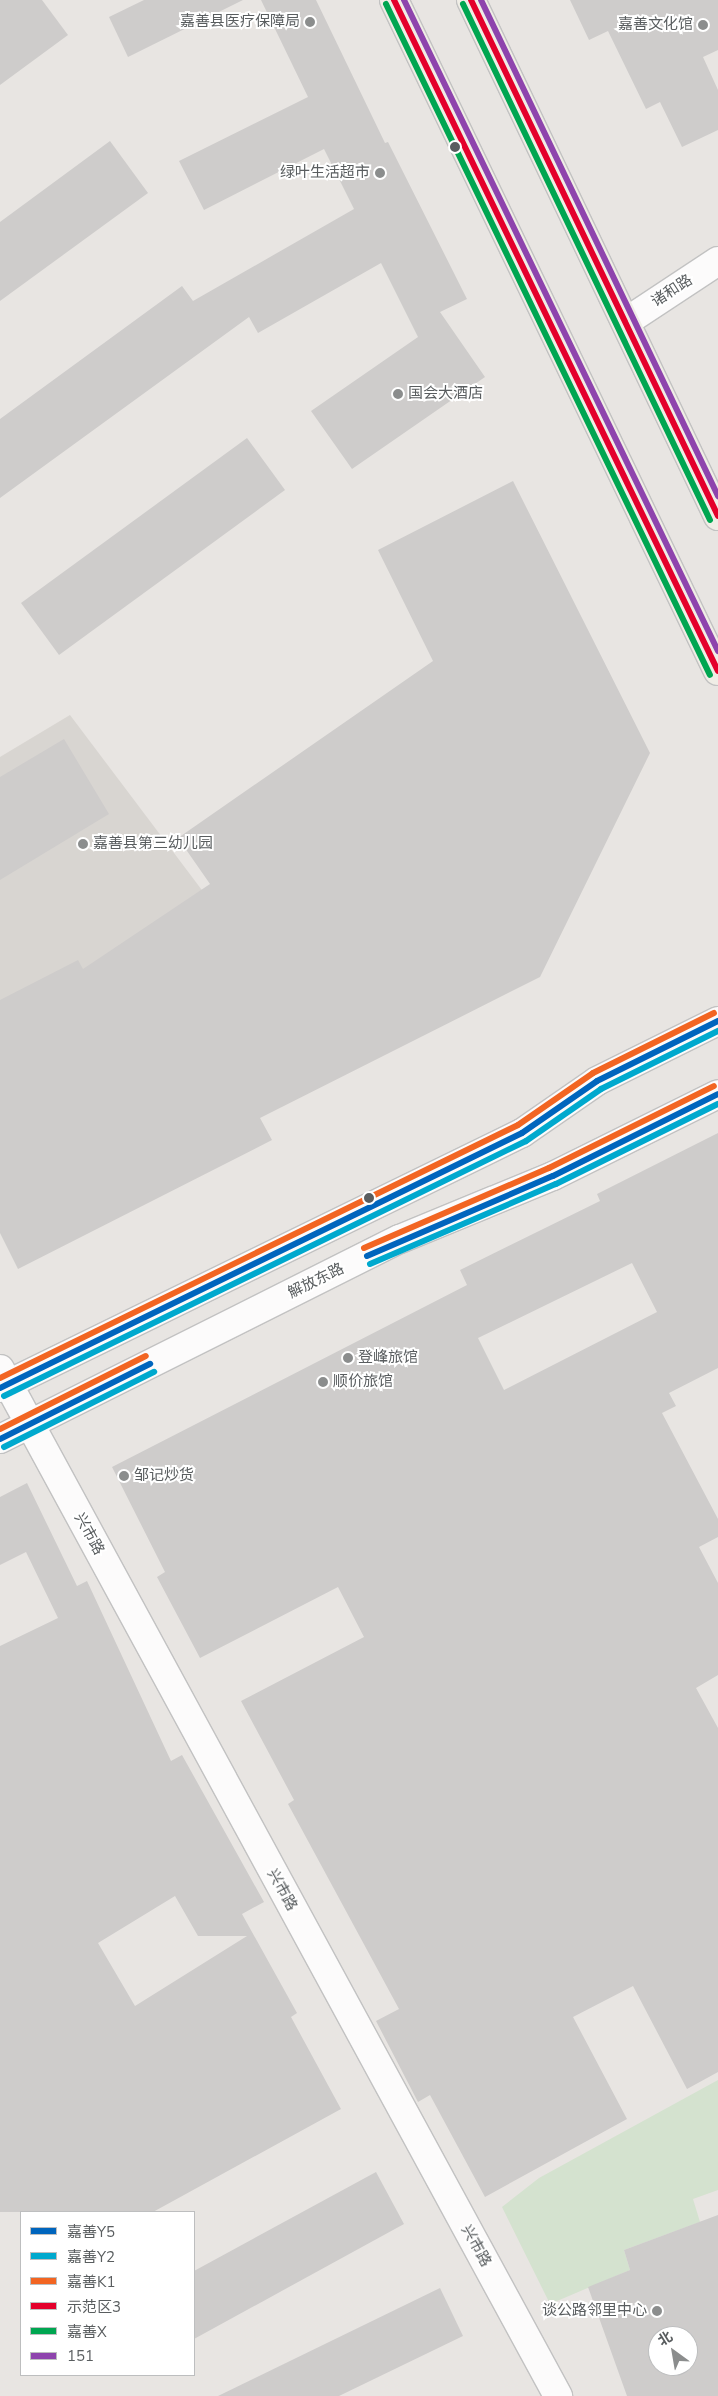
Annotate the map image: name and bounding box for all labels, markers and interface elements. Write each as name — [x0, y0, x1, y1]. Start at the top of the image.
place label: 嘉善县医疗保障局 — [180, 13, 300, 31]
marker: 嘉善县医疗保障局 — [304, 16, 316, 28]
place label: 嘉善文化馆 — [618, 16, 693, 34]
marker: 嘉善文化馆 — [697, 19, 709, 31]
unlabelled marker — [450, 142, 460, 152]
place label: 绿叶生活超市 — [280, 164, 370, 182]
marker: 绿叶生活超市 — [374, 167, 386, 179]
street label: 诸和路 — [648, 271, 696, 311]
place label: 国会大酒店 — [408, 385, 483, 403]
marker: 国会大酒店 — [392, 388, 404, 400]
place label: 嘉善县第三幼儿园 — [93, 835, 213, 853]
marker: 嘉善县第三幼儿园 — [77, 838, 89, 850]
unlabelled marker — [364, 1193, 374, 1203]
street label: 解放东路 — [285, 1260, 347, 1302]
place label: 登峰旅馆 — [358, 1349, 418, 1367]
marker: 登峰旅馆 — [342, 1352, 354, 1364]
place label: 顺价旅馆 — [333, 1373, 393, 1391]
marker: 顺价旅馆 — [317, 1376, 329, 1388]
place label: 邹记炒货 — [134, 1467, 194, 1485]
marker: 邹记炒货 — [118, 1470, 130, 1482]
street label: 兴市路 — [70, 1510, 108, 1558]
street label: 兴市路 — [263, 1866, 301, 1914]
legend — [20, 2211, 195, 2376]
text: 嘉善Y5 — [67, 2222, 115, 2242]
street label: 兴市路 — [457, 2222, 495, 2270]
text: 嘉善Y2 — [67, 2247, 115, 2267]
text: 嘉善K1 — [67, 2272, 115, 2292]
text: 示范区3 — [67, 2297, 121, 2317]
place label: 谈公路邻里中心 — [542, 2302, 647, 2320]
marker: 谈公路邻里中心 — [651, 2305, 663, 2317]
text: 嘉善X — [67, 2322, 107, 2342]
north arrow — [648, 2326, 698, 2376]
text: 北 — [654, 2327, 676, 2350]
text: 151 — [67, 2346, 94, 2366]

